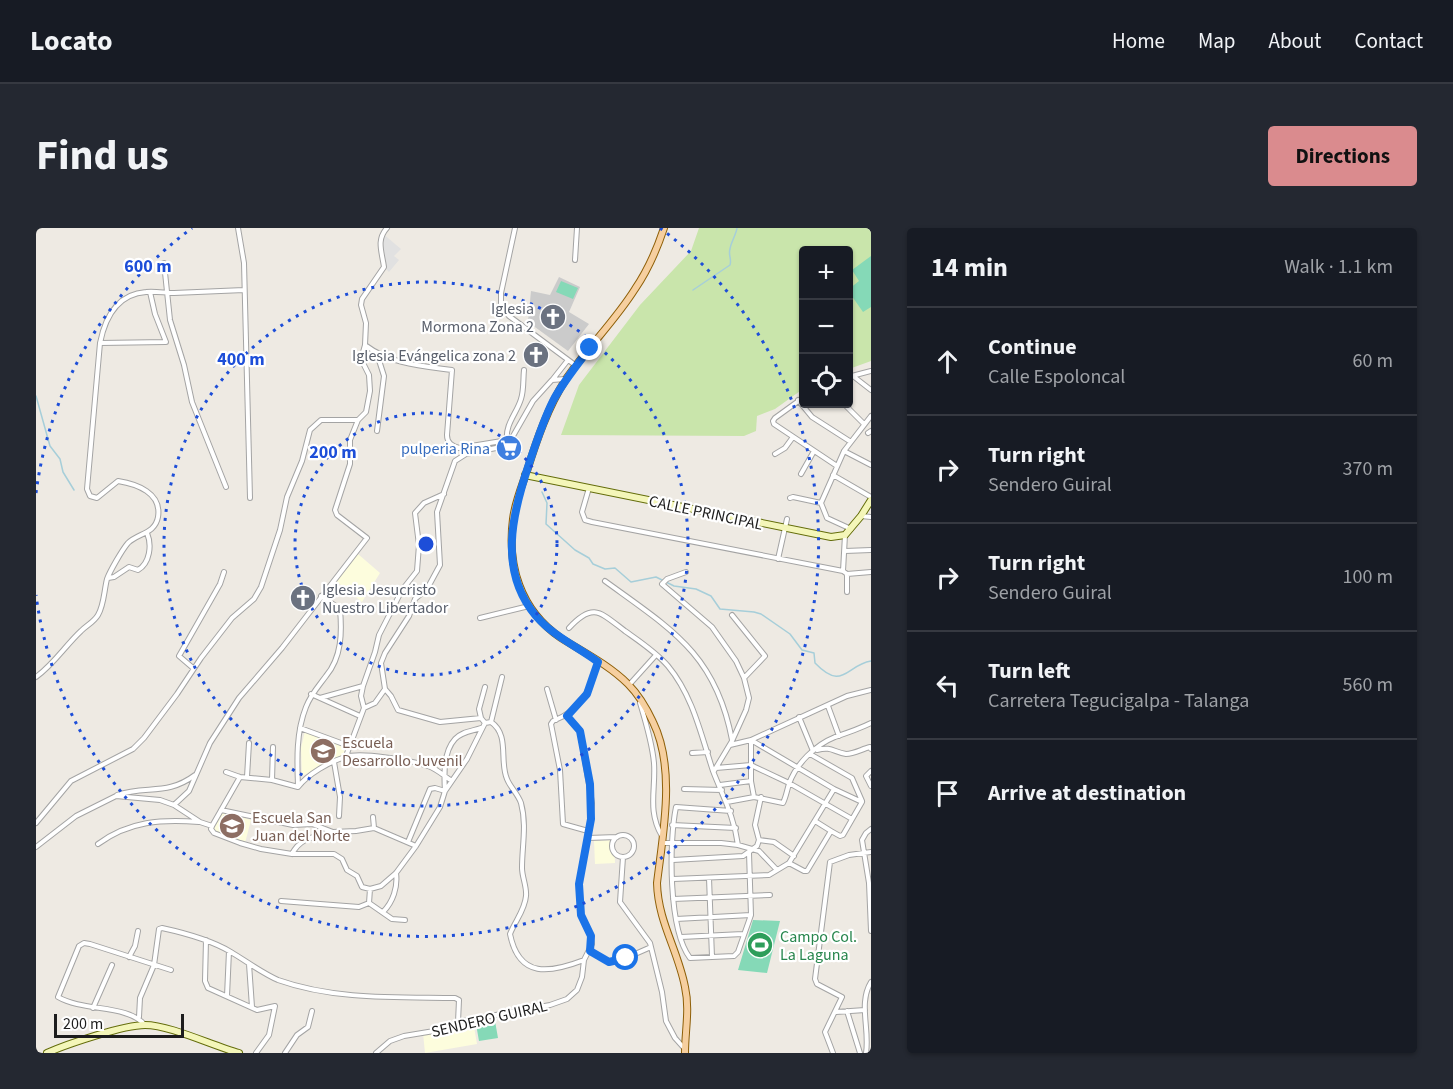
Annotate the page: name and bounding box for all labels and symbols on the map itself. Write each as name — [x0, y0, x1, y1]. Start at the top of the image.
text: 600 m — [124, 254, 172, 279]
place label: Iglesia Mormona Zona 2 — [421, 298, 534, 338]
church icon: Iglesia Mormona Zona 2 — [538, 302, 568, 332]
route end — [576, 334, 602, 360]
church icon: Iglesia Evángelica zona 2 — [521, 340, 551, 370]
place label: Iglesia Evángelica zona 2 — [352, 345, 516, 367]
text: 400 m — [217, 347, 265, 372]
supermarket icon: pulperia Rina — [494, 433, 524, 463]
place label: pulperia Rina — [401, 438, 490, 460]
text: 200 m — [309, 440, 357, 465]
street label: CALLE PRINCIPAL — [647, 490, 765, 536]
centre of rings — [416, 534, 436, 554]
place label: Iglesia Jesucristo Nuestro Libertador — [322, 579, 449, 619]
church icon: Iglesia Jesucristo Nuestro Libertador — [288, 583, 318, 613]
place label: Escuela Desarrollo Juvenil — [342, 732, 463, 772]
school or university icon: Escuela Desarrollo Juvenil — [308, 736, 338, 766]
place label: Escuela San Juan del Norte — [252, 807, 350, 847]
school or university icon: Escuela San Juan del Norte — [217, 811, 247, 841]
place label: Campo Col. La Laguna — [780, 926, 857, 966]
sports icon: Campo Col. La Laguna — [745, 930, 775, 960]
route start — [612, 944, 638, 970]
street label: SENDERO GUIRAL — [429, 995, 550, 1043]
scale bar — [54, 1011, 184, 1038]

